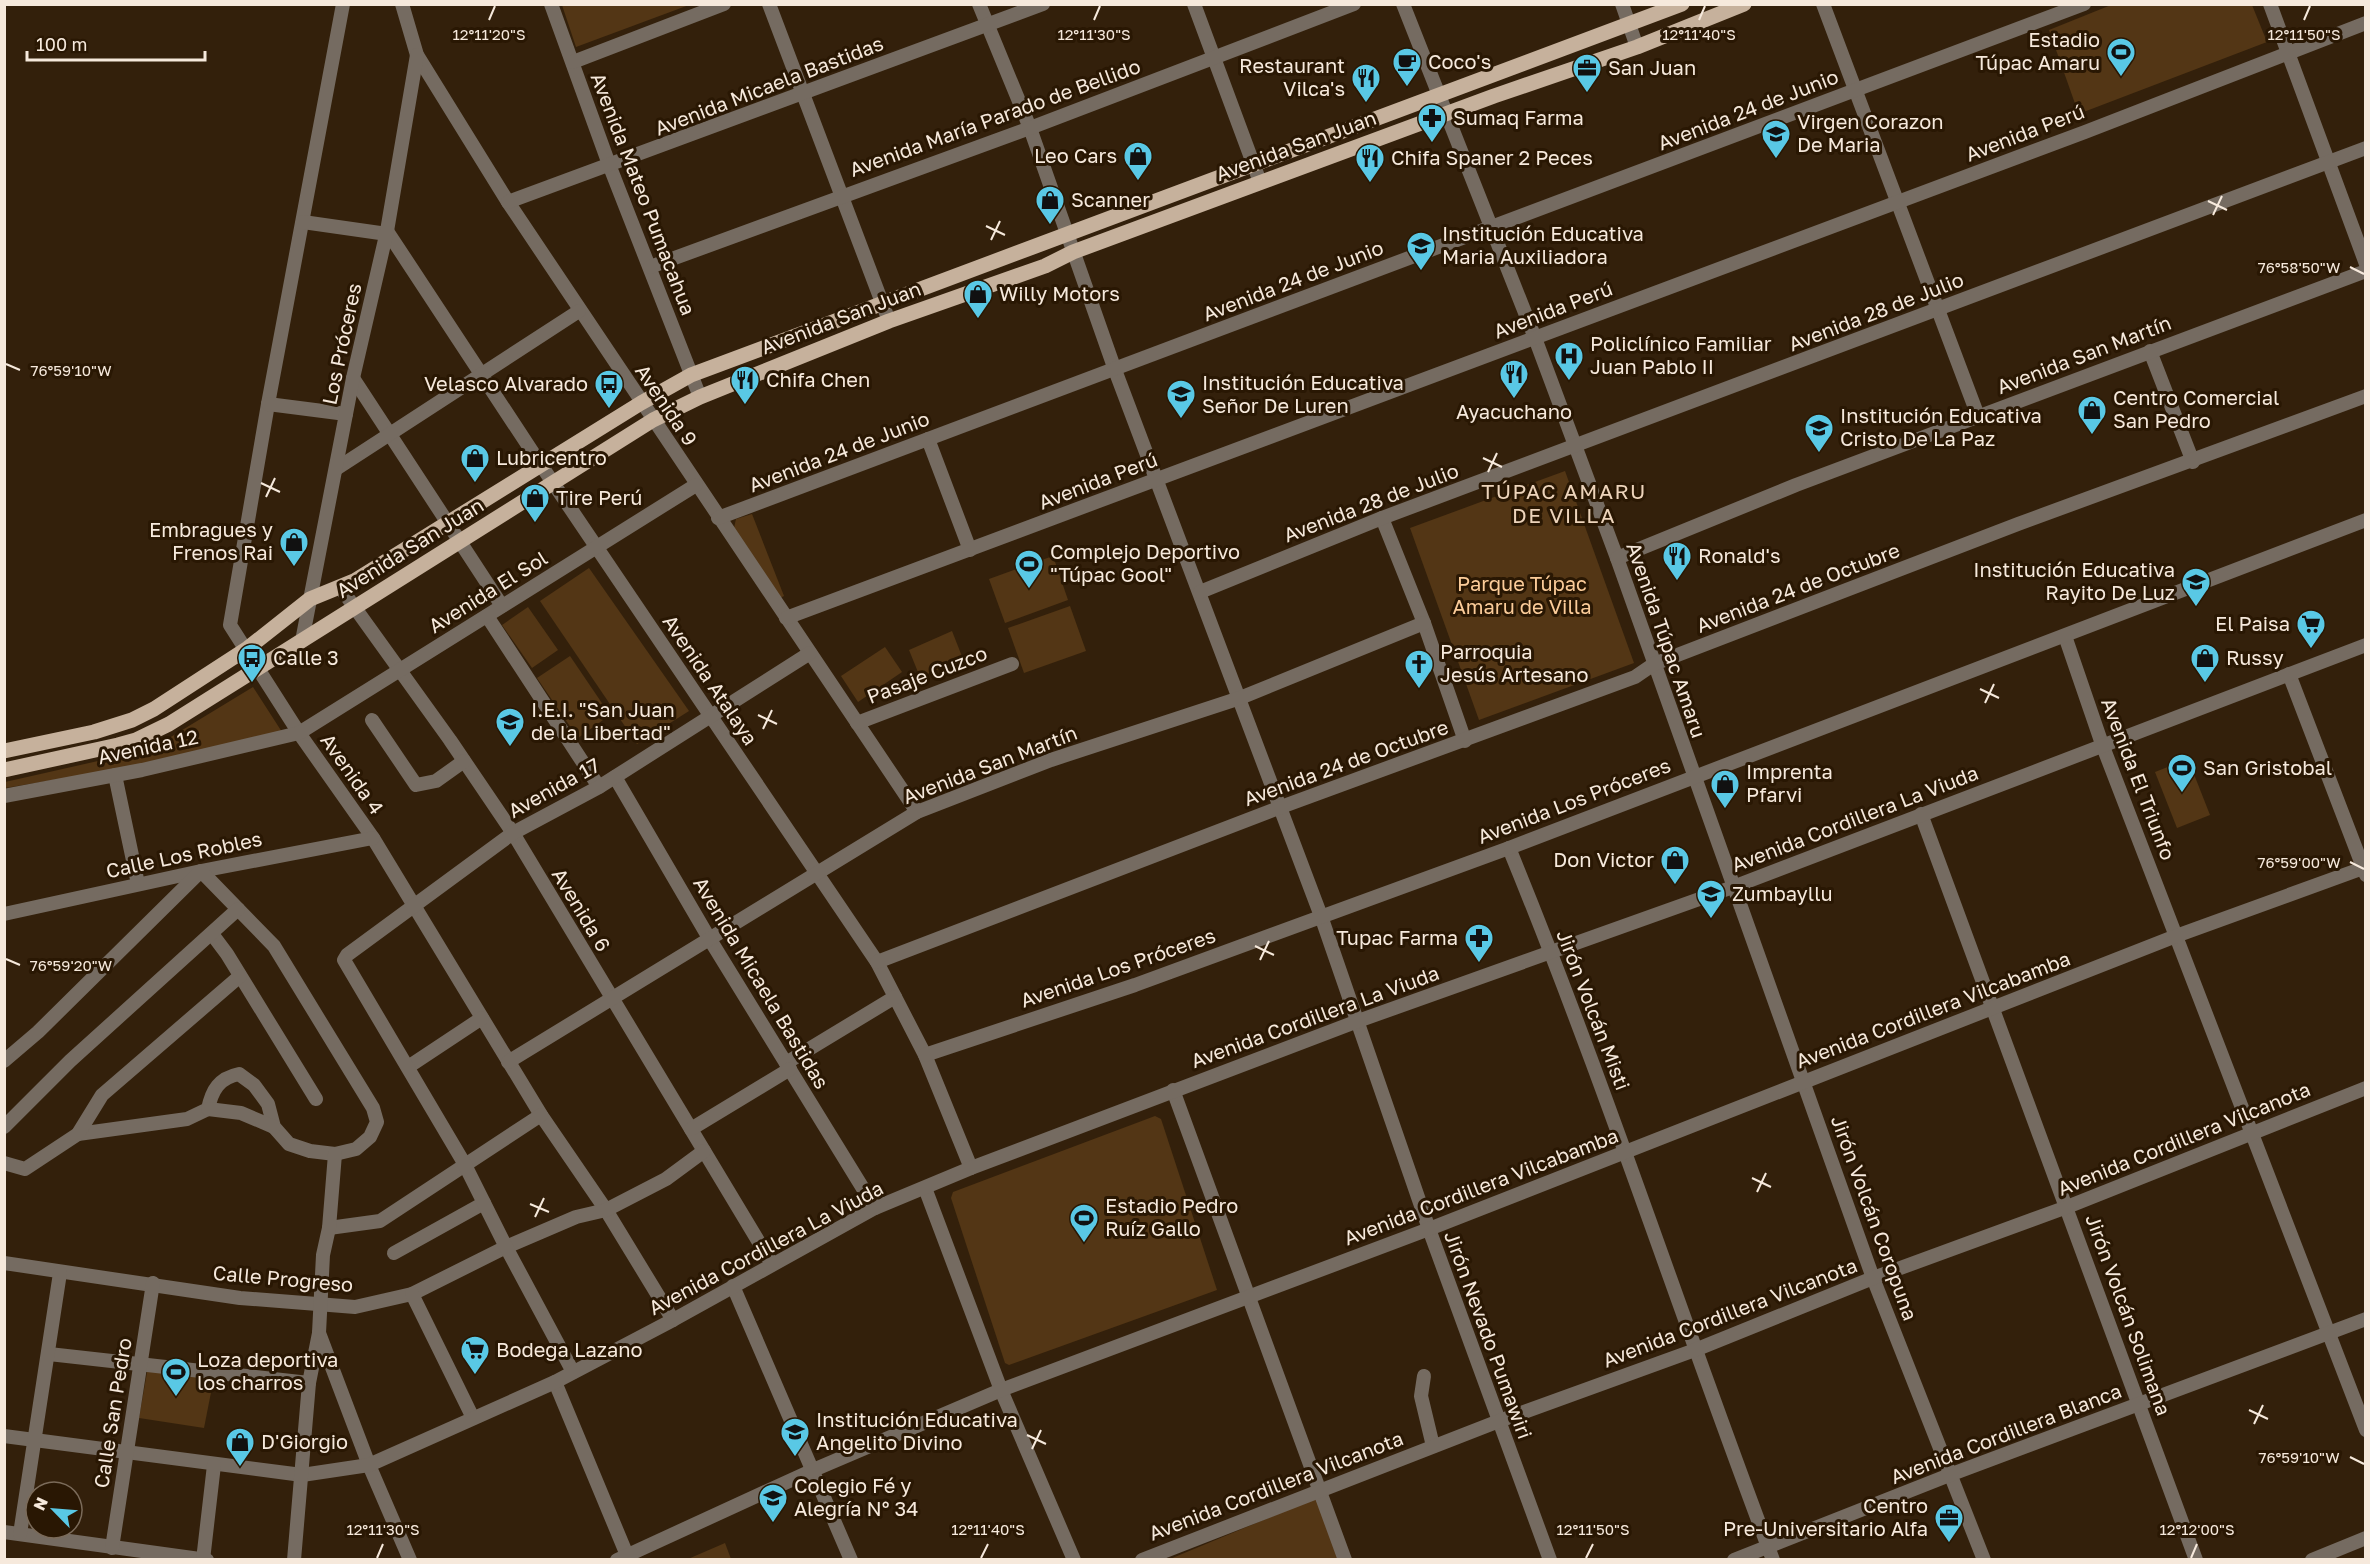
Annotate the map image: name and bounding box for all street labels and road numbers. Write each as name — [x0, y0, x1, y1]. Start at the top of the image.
street label: Avenida Micaela Bastidas — [651, 30, 886, 140]
street label: Avenida María Parado de Bellido — [846, 53, 1143, 181]
street label: Avenida 24 de Junio — [1654, 64, 1841, 155]
street label: Avenida Mateo Pumacahua — [587, 69, 701, 318]
street label: Avenida Perú — [1962, 98, 2087, 166]
street label: Avenida San Juan — [1212, 105, 1379, 185]
street label: Avenida 24 de Junio — [1199, 235, 1386, 326]
street label: Avenida 28 de Julio — [1785, 267, 1967, 356]
street label: Avenida Perú — [1490, 275, 1615, 343]
street label: Avenida San Juan — [757, 276, 924, 359]
street label: Los Próceres — [316, 281, 366, 407]
street label: Avenida San Martín — [1993, 310, 2174, 398]
street label: Avenida 9 — [631, 359, 703, 450]
street label: Avenida 24 de Junio — [745, 406, 932, 497]
street label: Avenida Perú — [1035, 446, 1160, 514]
street label: Avenida 28 de Julio — [1280, 458, 1462, 547]
street label: Avenida San Juan — [331, 492, 488, 602]
street label: Avenida 24 de Octubre — [1693, 537, 1903, 637]
street label: Avenida Túpac Amaru — [1622, 539, 1712, 741]
street label: Avenida El Sol — [424, 545, 551, 637]
street label: Avenida Atalaya — [658, 610, 763, 749]
street label: Pasaje Cuzco — [863, 640, 990, 708]
street label: Avenida El Triunfo — [2097, 694, 2181, 863]
street label: Avenida 24 de Octubre — [1240, 714, 1451, 810]
street label: Avenida San Martín — [899, 720, 1080, 808]
street label: Avenida 12 — [95, 724, 200, 768]
street label: Avenida 4 — [316, 728, 389, 818]
street label: Avenida 17 — [503, 752, 604, 822]
street label: Avenida Los Próceres — [1474, 752, 1673, 848]
street label: Avenida Cordillera La Viuda — [1728, 760, 1981, 876]
street label: Calle Los Robles — [104, 826, 264, 882]
street label: Avenida 6 — [548, 863, 616, 956]
street label: Avenida Micaela Bastidas — [689, 872, 835, 1093]
street label: Avenida Los Próceres — [1017, 922, 1218, 1012]
street label: Jirón Volcán Misti — [1552, 926, 1636, 1093]
street label: Avenida Cordillera Vilcabamba — [1792, 946, 2073, 1073]
street label: Avenida Cordillera La Viuda — [1187, 960, 1442, 1072]
street label: Avenida Cordillera Vilcanota — [2054, 1076, 2314, 1200]
street label: Jirón Volcán Coropuna — [1827, 1112, 1923, 1323]
street label: Avenida Cordillera Vilcabamba — [1340, 1123, 1621, 1250]
street label: Avenida Cordillera La Viuda — [644, 1175, 887, 1319]
street label: Jirón Volcán Solimana — [2081, 1211, 2177, 1419]
street label: Jirón Nevado Pumawiri — [1440, 1227, 1538, 1442]
street label: Avenida Cordillera Vilcanota — [1599, 1252, 1860, 1372]
street label: Calle Progreso — [212, 1260, 354, 1296]
street label: Calle San Pedro — [88, 1336, 136, 1490]
street label: Avenida Cordillera Blanca — [1887, 1378, 2125, 1488]
street label: Avenida Cordillera Vilcanota — [1145, 1425, 1406, 1545]

